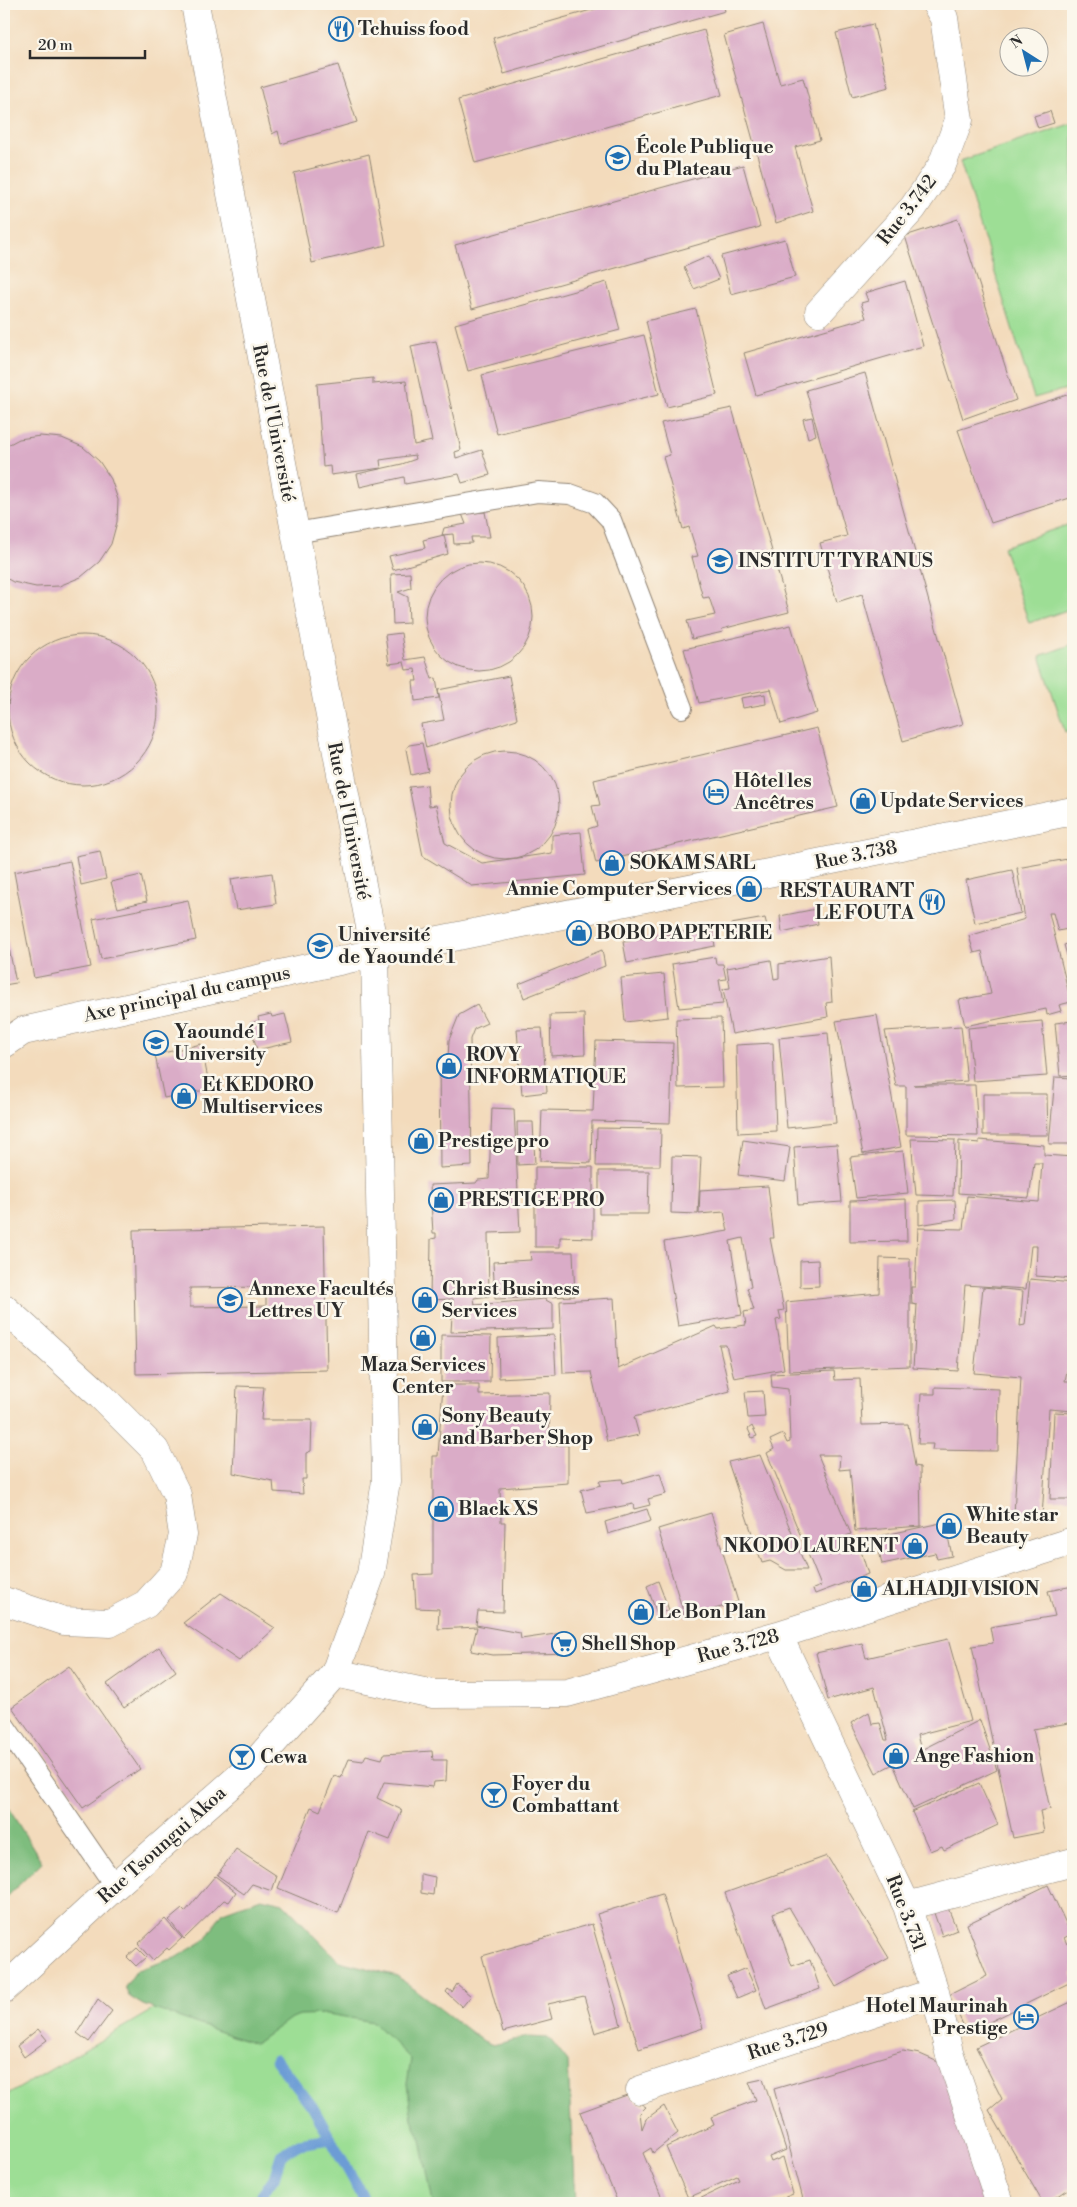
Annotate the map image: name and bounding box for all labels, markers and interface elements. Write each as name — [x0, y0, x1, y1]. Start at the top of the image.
restaurant icon: Tchuiss food — [328, 16, 354, 42]
place label: Tchuiss food — [358, 17, 469, 41]
scale bar — [30, 28, 145, 60]
north arrow — [1000, 28, 1050, 78]
text: N — [1007, 32, 1027, 53]
text: 20 m — [38, 36, 73, 55]
place label: École Publique du Plateau — [636, 134, 774, 181]
school or university icon: École Publique du Plateau — [605, 145, 631, 171]
street label: Rue 3.742 — [872, 170, 942, 250]
street label: Rue de l'Université — [247, 342, 301, 504]
school or university icon: INSTITUT TYRANUS — [707, 548, 733, 574]
place label: INSTITUT TYRANUS — [738, 549, 933, 573]
street label: Rue de l'Université — [322, 740, 376, 902]
place label: Hôtel les Ancêtres — [733, 769, 814, 815]
hotel icon: Hôtel les Ancêtres — [703, 779, 729, 805]
shop icon: Update Services — [850, 788, 876, 814]
place label: Update Services — [880, 789, 1024, 813]
street label: Rue 3.738 — [813, 835, 899, 875]
shop icon: SOKAM SARL — [599, 850, 625, 876]
place label: SOKAM SARL — [630, 851, 756, 875]
shop icon: Annie Computer Services — [736, 876, 762, 902]
place label: Annie Computer Services — [505, 877, 732, 901]
place label: RESTAURANT LE FOUTA — [779, 879, 914, 925]
restaurant icon: RESTAURANT LE FOUTA — [919, 889, 945, 915]
shop icon: BOBO PAPETERIE — [566, 920, 592, 946]
place label: BOBO PAPETERIE — [596, 921, 772, 945]
place label: Université de Yaoundé 1 — [338, 923, 455, 969]
school or university icon: Université de Yaoundé 1 — [307, 933, 333, 959]
street label: Axe principal du campus — [81, 960, 292, 1028]
place label: Yaoundé I University — [174, 1020, 266, 1066]
school or university icon: Yaoundé I University — [143, 1030, 169, 1056]
place label: ROVY INFORMATIQUE — [466, 1043, 626, 1089]
shop icon: ROVY INFORMATIQUE — [436, 1053, 462, 1079]
place label: Et KEDORO Multiservices — [202, 1073, 323, 1119]
shop icon: Et KEDORO Multiservices — [171, 1083, 197, 1109]
shop icon: Prestige pro — [408, 1128, 434, 1154]
place label: Prestige pro — [438, 1129, 549, 1153]
shop icon: PRESTIGE PRO — [428, 1187, 454, 1213]
place label: PRESTIGE PRO — [458, 1188, 605, 1212]
place label: Annexe Facultés Lettres UY — [247, 1277, 394, 1323]
place label: Christ Business Services — [442, 1277, 580, 1323]
school or university icon: Annexe Facultés Lettres UY — [217, 1287, 243, 1313]
shop icon: Christ Business Services — [412, 1287, 438, 1313]
shop icon: Maza Services Center — [410, 1325, 436, 1351]
place label: Maza Services Center — [360, 1353, 486, 1399]
place label: Sony Beauty and Barber Shop — [442, 1404, 593, 1450]
shop icon: Sony Beauty and Barber Shop — [412, 1414, 438, 1440]
shop icon: Black XS — [428, 1496, 454, 1522]
place label: Black XS — [458, 1497, 538, 1521]
place label: White star Beauty — [965, 1503, 1059, 1549]
shop icon: White star Beauty — [936, 1513, 962, 1539]
shop icon: NKODO LAURENT — [902, 1533, 928, 1559]
place label: NKODO LAURENT — [723, 1534, 898, 1558]
shop icon: ALHADJI VISION — [851, 1576, 877, 1602]
place label: ALHADJI VISION — [881, 1577, 1040, 1601]
shop icon: Le Bon Plan — [628, 1599, 654, 1625]
place label: Le Bon Plan — [658, 1600, 766, 1624]
street label: Rue 3.728 — [694, 1624, 782, 1668]
supermarket icon: Shell Shop — [551, 1631, 577, 1657]
place label: Shell Shop — [582, 1632, 676, 1656]
shop icon: Ange Fashion — [883, 1743, 909, 1769]
bar icon: Cewa — [229, 1744, 255, 1770]
place label: Ange Fashion — [913, 1744, 1034, 1768]
place label: Cewa — [260, 1745, 308, 1769]
place label: Foyer du Combattant — [512, 1772, 619, 1818]
street label: Rue Tsoungui Akoa — [93, 1781, 232, 1909]
bar icon: Foyer du Combattant — [481, 1782, 507, 1808]
street label: Rue 3.731 — [880, 1871, 932, 1955]
place label: Hotel Maurinah Prestige — [866, 1994, 1008, 2040]
hotel icon: Hotel Maurinah Prestige — [1013, 2004, 1039, 2030]
street label: Rue 3.729 — [744, 2017, 832, 2065]

